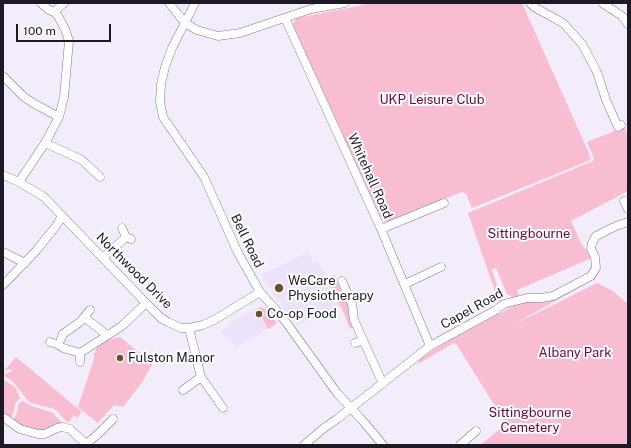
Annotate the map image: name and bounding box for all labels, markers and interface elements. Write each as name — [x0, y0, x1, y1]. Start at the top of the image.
scale bar — [18, 16, 113, 42]
text: 100 m — [23, 24, 56, 38]
park label: UKP Leisure Club — [379, 92, 485, 108]
street label: Whitehall Road — [344, 131, 396, 221]
street label: Bell Road — [227, 212, 267, 270]
park label: Sittingbourne — [488, 226, 570, 242]
street label: Northwood Drive — [93, 230, 175, 312]
place label: WeCare Physiotherapy — [288, 273, 374, 304]
marker: WeCare Physiotherapy — [273, 282, 285, 294]
street label: Capel Road — [438, 285, 506, 333]
place label: Co-op Food — [267, 306, 337, 322]
marker: Co-op Food — [254, 309, 264, 319]
park label: Albany Park — [538, 345, 612, 361]
place label: Fulston Manor — [128, 350, 215, 366]
marker: Fulston Manor — [115, 353, 125, 363]
park label: Sittingbourne Cemetery — [489, 405, 571, 436]

